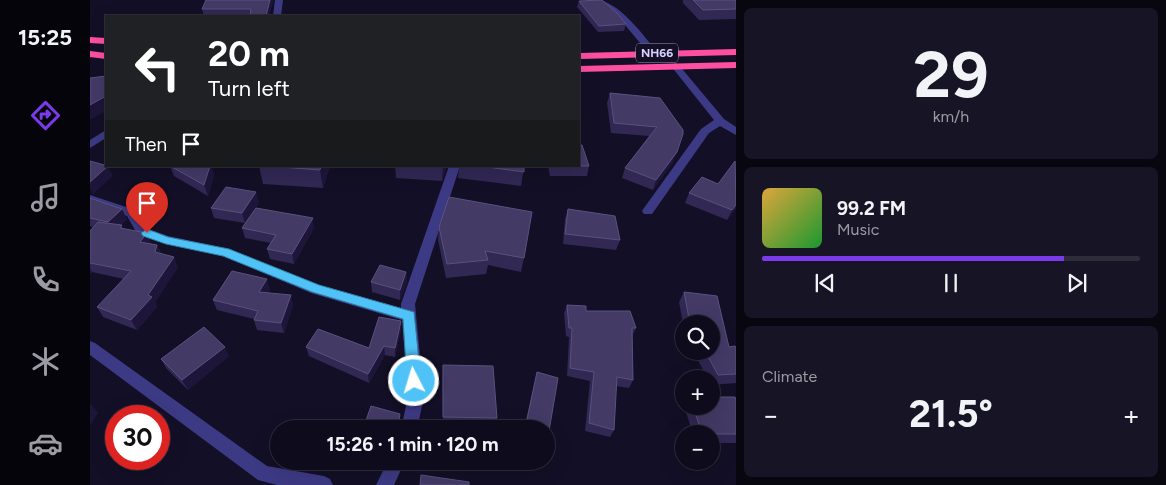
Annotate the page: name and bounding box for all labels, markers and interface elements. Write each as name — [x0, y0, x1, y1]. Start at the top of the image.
text: 15:25 — [18, 24, 72, 51]
text: 20 m — [208, 33, 290, 75]
icon: left — [125, 35, 190, 100]
text: 29 — [913, 35, 989, 113]
road number: NH66 — [636, 44, 678, 62]
text: Turn left — [208, 75, 290, 102]
icon: directions — [28, 98, 63, 133]
text: km/h — [933, 107, 969, 126]
icon: arrive — [177, 130, 205, 158]
text: Then — [125, 133, 167, 156]
icon: music — [28, 180, 63, 215]
pin — [126, 182, 168, 233]
icon: arrive — [133, 189, 161, 217]
text: 99.2 FM — [837, 197, 906, 220]
text: Music — [837, 220, 879, 239]
icon: phone — [28, 262, 63, 297]
icon: previous — [811, 269, 839, 297]
icon: pause — [937, 269, 965, 297]
icon: next — [1063, 269, 1091, 297]
map controls — [675, 315, 720, 470]
button: search — [675, 315, 720, 360]
icon: climate — [28, 344, 63, 379]
position arrow — [387, 354, 439, 406]
text: Climate — [762, 367, 817, 386]
button: + — [675, 370, 720, 415]
text: 21.5° — [909, 391, 993, 437]
text: − — [762, 398, 779, 432]
text: + — [1123, 398, 1140, 432]
speed limit sign: 30 — [105, 405, 170, 470]
button: − — [675, 425, 720, 470]
icon: car — [28, 426, 63, 461]
text: 15:26 · 1 min · 120 m — [326, 433, 499, 456]

